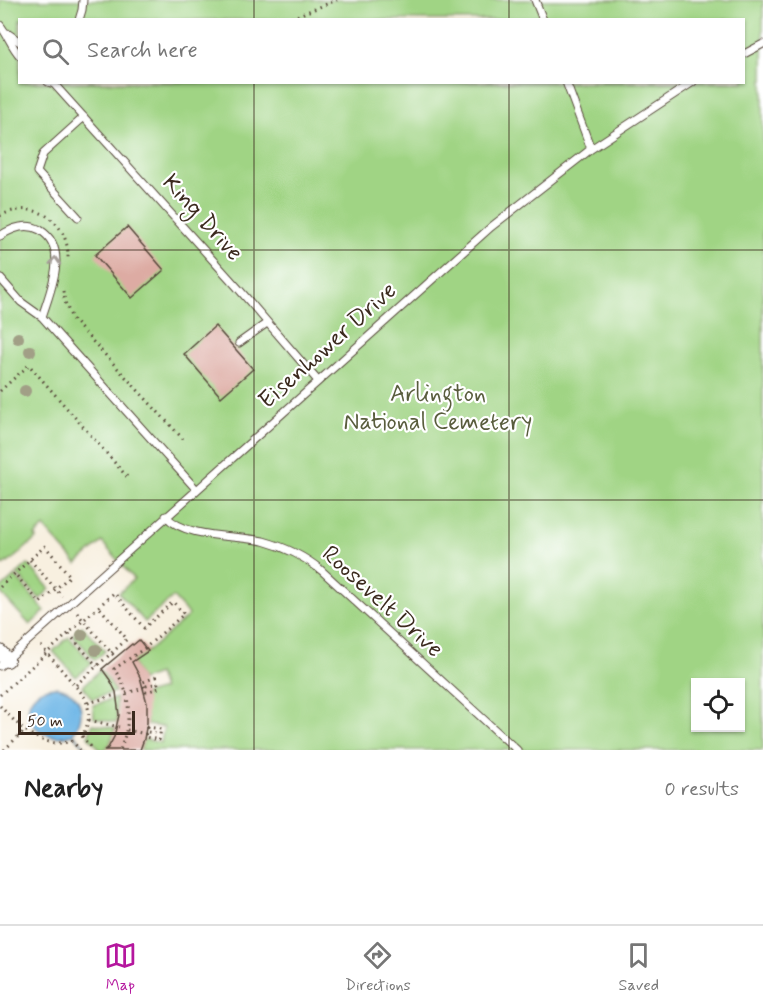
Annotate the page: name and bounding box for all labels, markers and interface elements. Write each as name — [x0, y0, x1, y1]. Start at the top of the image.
search box — [18, 18, 745, 84]
icon: search — [39, 35, 72, 68]
text: Search here — [87, 37, 198, 65]
street label: King Drive — [153, 168, 249, 269]
one-way arrow — [48, 256, 61, 265]
street label: Eisenhower Drive — [252, 276, 404, 416]
park label: Arlington National Cemetery — [344, 379, 532, 438]
street label: Roosevelt Drive — [315, 539, 449, 665]
map controls — [691, 678, 745, 732]
button: locate — [691, 678, 745, 732]
scale bar — [18, 708, 135, 736]
text: 50 m — [27, 711, 63, 732]
text: Nearby — [24, 772, 103, 806]
text: 0 results — [665, 776, 739, 803]
tab: Map — [104, 939, 137, 996]
tab: Directions — [345, 939, 411, 996]
tab: Saved — [619, 939, 659, 996]

